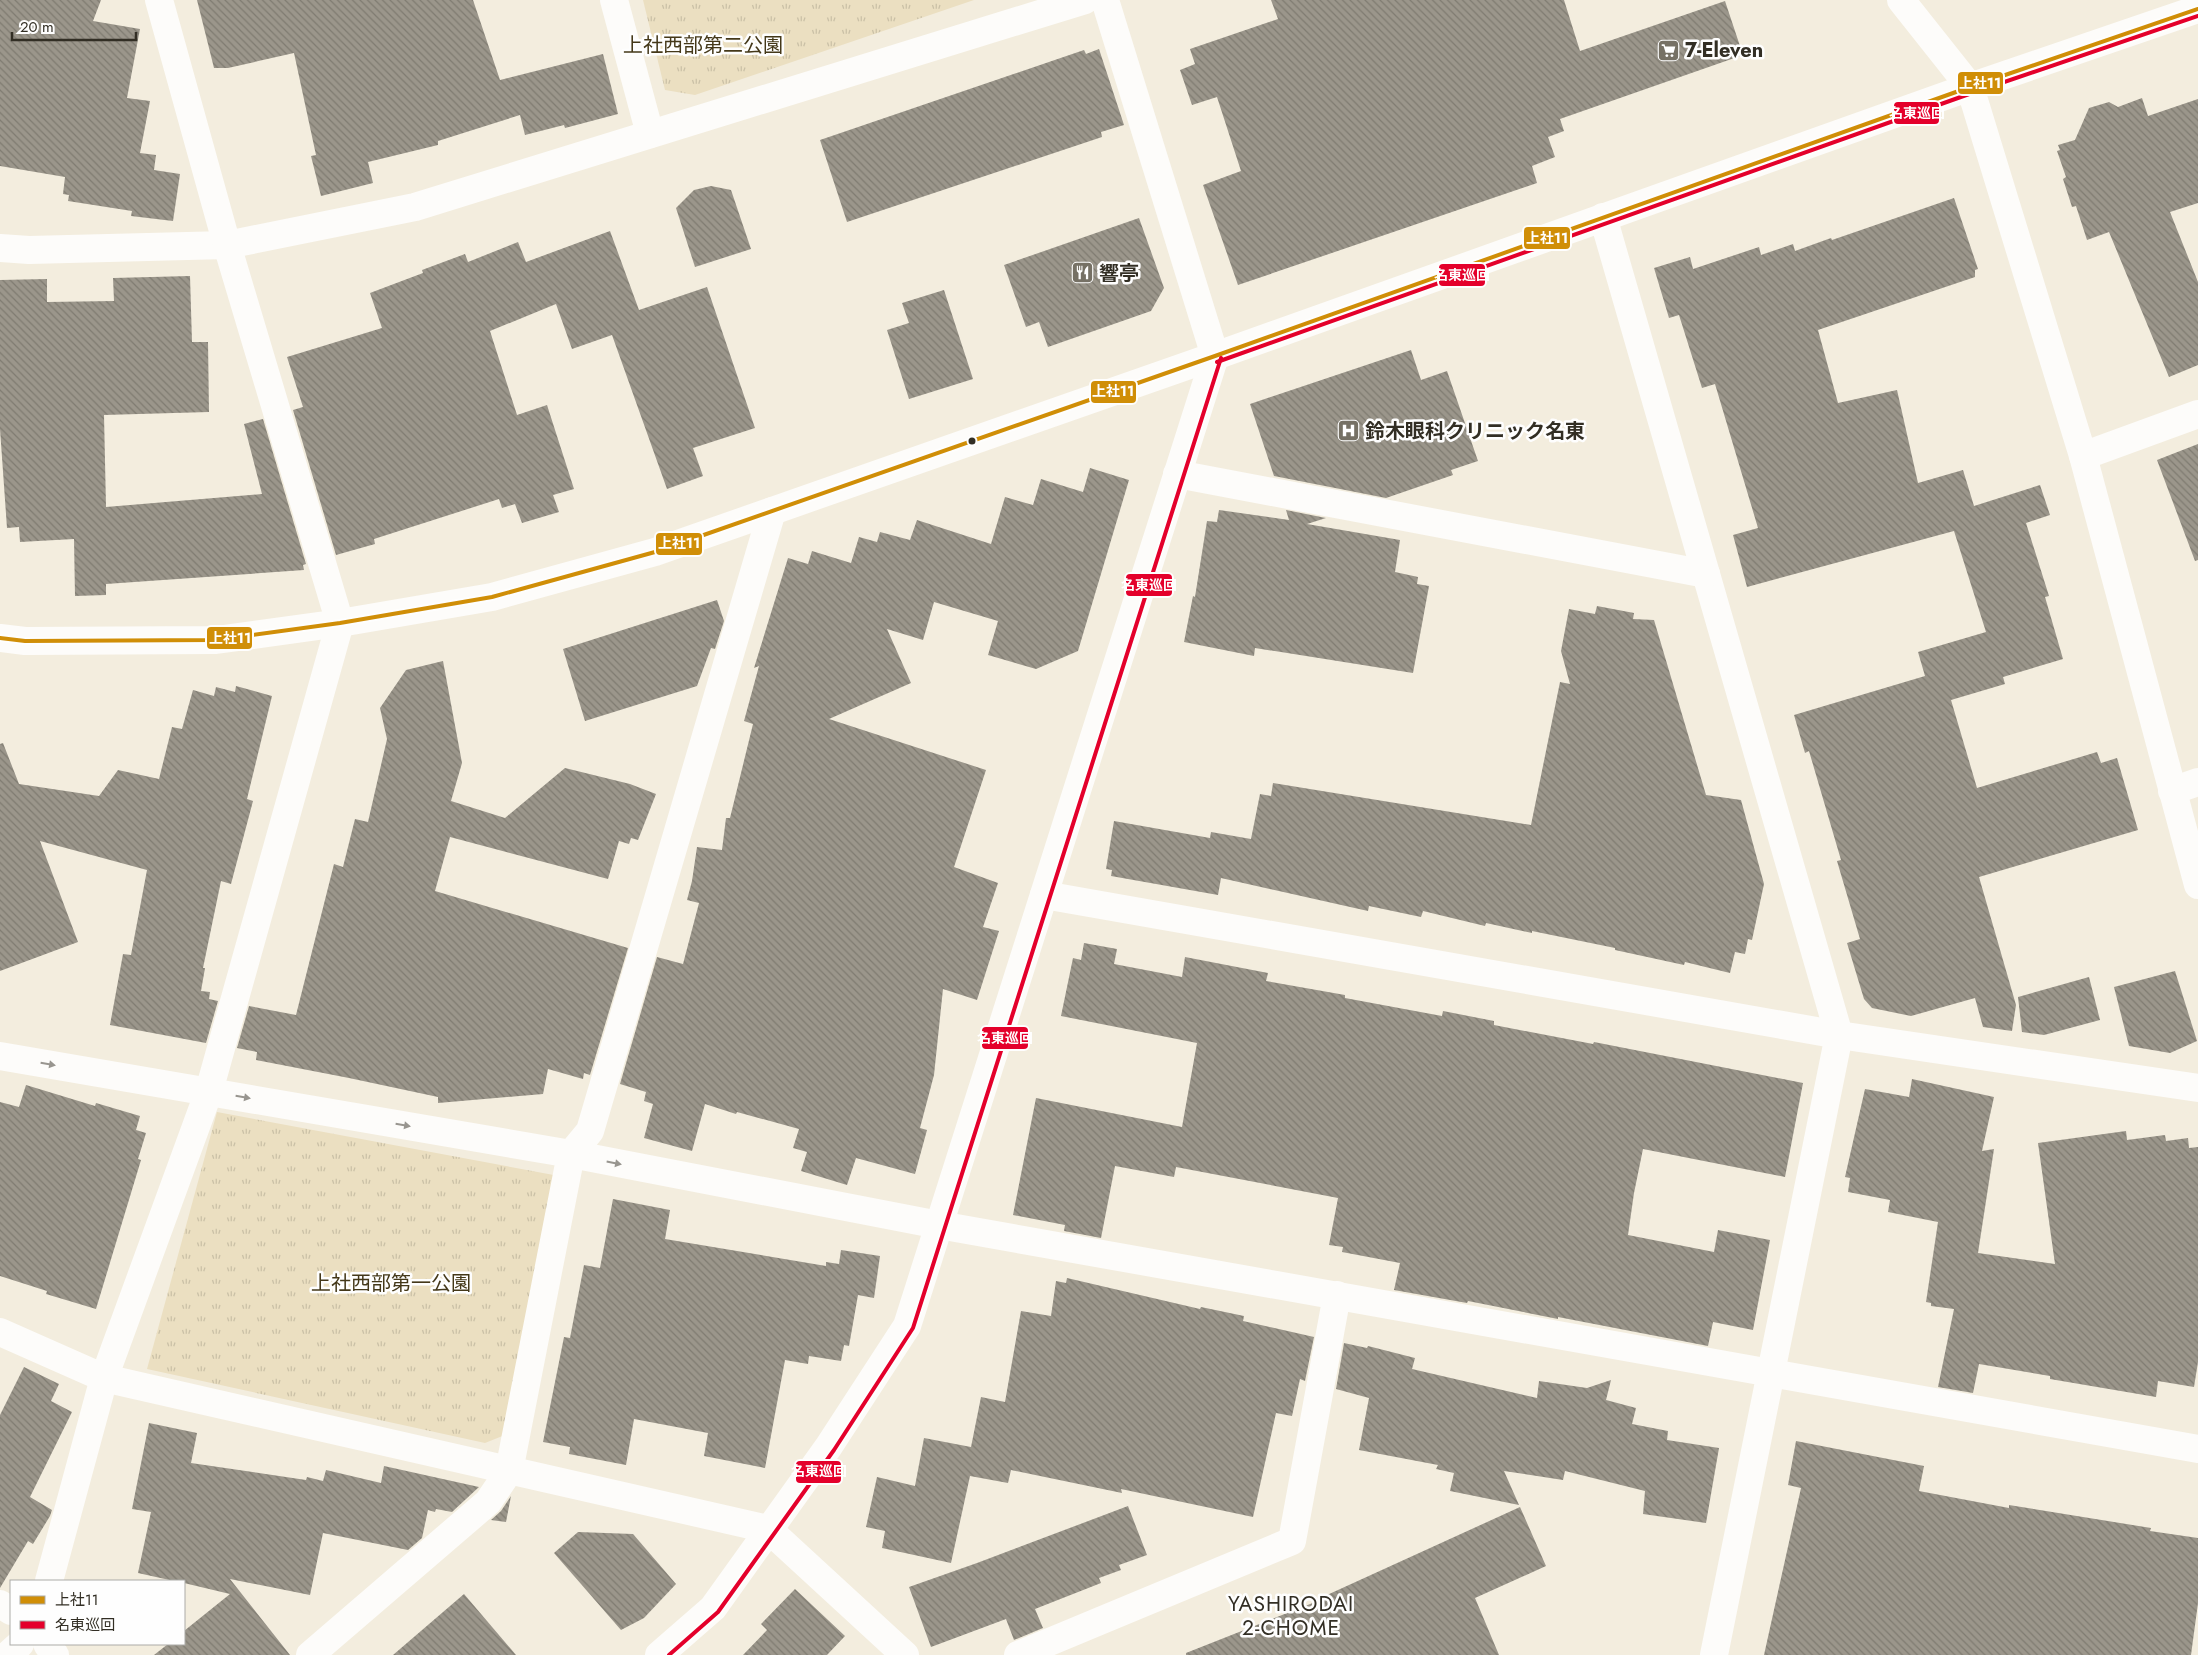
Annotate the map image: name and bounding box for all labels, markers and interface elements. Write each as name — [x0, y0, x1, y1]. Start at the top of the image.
scale bar — [12, 10, 136, 42]
text: 20 m — [20, 16, 54, 38]
park label: 上社西部第二公園 — [623, 31, 783, 60]
place label: 7-Eleven — [1685, 36, 1763, 65]
supermarket icon: 7-Eleven — [1657, 38, 1681, 62]
line badge: 上社11 — [1957, 71, 2004, 95]
text: 上社11 — [1959, 73, 2001, 93]
line badge: 名東巡回 — [1893, 101, 1940, 125]
text: 名東巡回 — [1889, 103, 1945, 123]
line badge: 上社11 — [1523, 226, 1571, 250]
text: 上社11 — [1526, 228, 1568, 248]
place label: 響亭 — [1099, 259, 1139, 288]
restaurant icon: 響亭 — [1071, 261, 1095, 285]
line badge: 名東巡回 — [1438, 263, 1486, 287]
text: 名東巡回 — [1434, 265, 1490, 285]
line badge: 上社11 — [1090, 380, 1137, 404]
text: 上社11 — [1092, 381, 1134, 401]
place label: 鈴木眼科クリニック名東 — [1365, 417, 1585, 446]
hospital icon: 鈴木眼科クリニック名東 — [1337, 419, 1361, 443]
unlabelled marker — [967, 436, 977, 446]
line badge: 上社11 — [655, 532, 703, 556]
text: 上社11 — [658, 533, 700, 553]
line badge: 名東巡回 — [1125, 573, 1173, 597]
text: 名東巡回 — [1121, 575, 1177, 595]
line badge: 上社11 — [206, 626, 253, 650]
text: 上社11 — [209, 628, 251, 648]
line badge: 名東巡回 — [981, 1026, 1029, 1050]
text: 名東巡回 — [977, 1028, 1033, 1048]
one-way arrow — [40, 1060, 56, 1068]
one-way arrow — [235, 1094, 251, 1102]
one-way arrow — [395, 1122, 411, 1130]
one-way arrow — [607, 1159, 623, 1167]
park label: 上社西部第一公園 — [311, 1269, 471, 1298]
line badge: 名東巡回 — [795, 1460, 842, 1484]
text: 名東巡回 — [791, 1461, 847, 1481]
legend — [10, 1580, 185, 1645]
text: 上社11 — [55, 1589, 99, 1611]
district label: YASHIRODAI 2-CHOME — [1228, 1589, 1354, 1643]
text: 名東巡回 — [55, 1614, 115, 1636]

